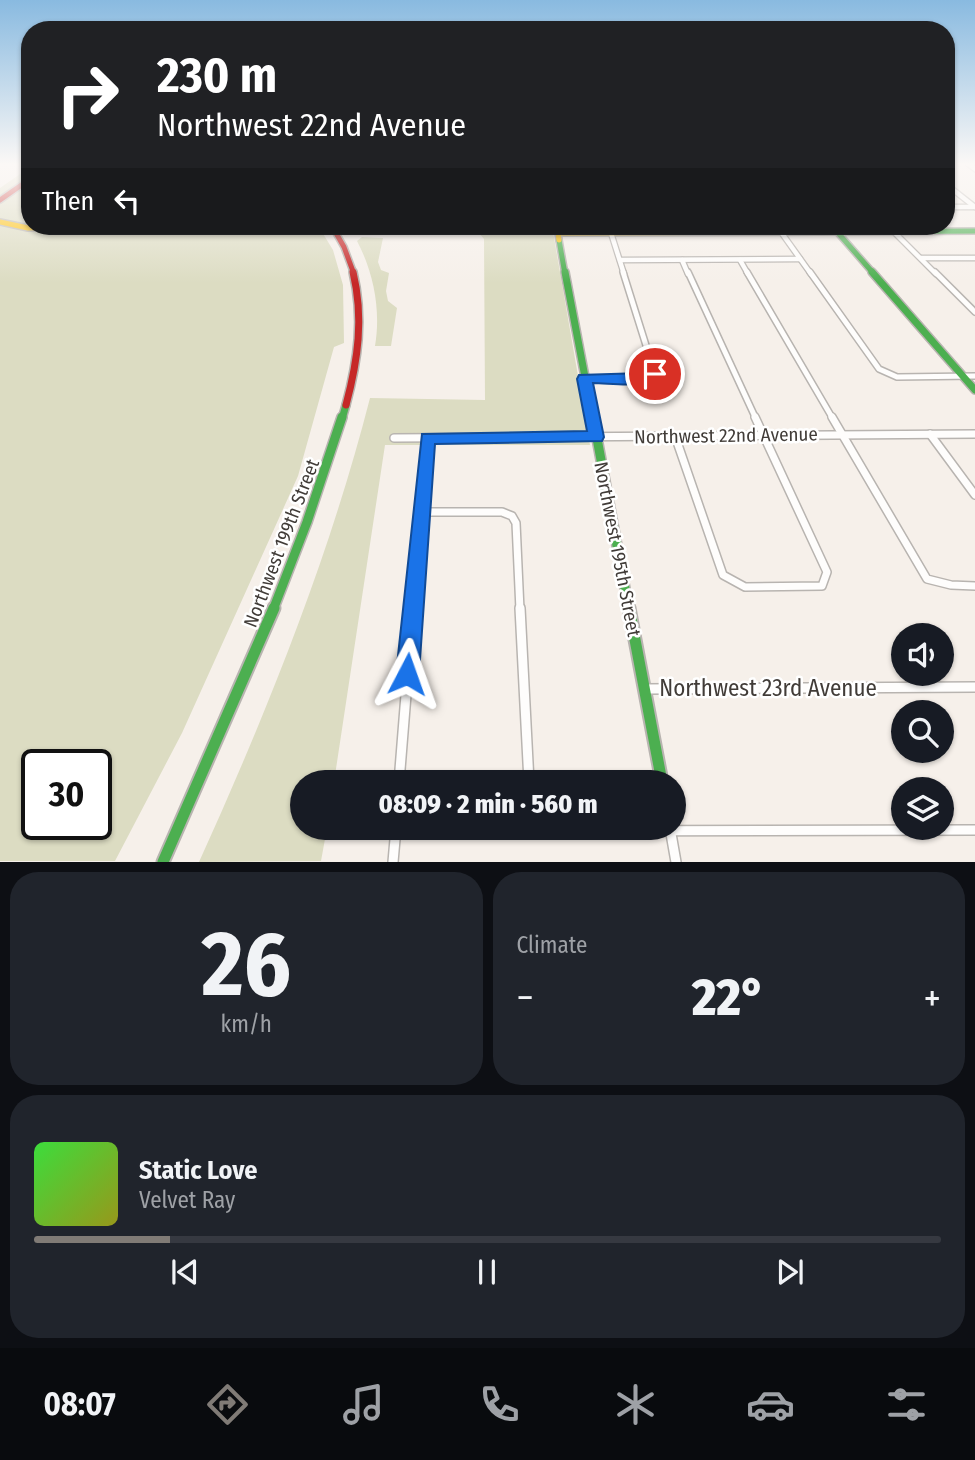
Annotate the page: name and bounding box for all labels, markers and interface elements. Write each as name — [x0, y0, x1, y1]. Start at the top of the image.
text: 230 m — [157, 46, 277, 105]
icon: right — [42, 49, 133, 140]
text: Northwest 22nd Avenue — [157, 106, 466, 144]
icon: left — [108, 182, 146, 220]
text: Then — [42, 186, 94, 217]
pin — [625, 344, 685, 404]
icon: arrive — [636, 355, 674, 393]
street label: Northwest 22nd Avenue — [634, 422, 818, 449]
street label: Northwest 199th Street — [239, 455, 324, 631]
street label: Northwest 195th Street — [589, 460, 646, 639]
map controls — [891, 623, 954, 840]
button: sound — [891, 623, 954, 686]
position arrow — [370, 637, 444, 711]
street label: Northwest 23rd Avenue — [659, 674, 877, 702]
button: search — [891, 700, 954, 763]
speed limit sign: 30 — [21, 749, 112, 840]
button: layers — [891, 777, 954, 840]
text: 08:09 · 2 min · 560 m — [379, 789, 597, 820]
text: 26 — [201, 910, 291, 1019]
text: Climate — [517, 931, 587, 959]
text: 22° — [692, 966, 765, 1029]
text: − — [517, 975, 534, 1021]
text: + — [924, 975, 941, 1021]
text: km/h — [221, 1010, 272, 1038]
text: Static Love — [139, 1155, 257, 1186]
text: Velvet Ray — [139, 1186, 235, 1214]
icon: previous — [166, 1253, 204, 1291]
icon: pause — [468, 1253, 506, 1291]
icon: next — [771, 1253, 809, 1291]
icon: directions — [203, 1380, 252, 1429]
icon: music — [339, 1380, 388, 1429]
icon: phone — [475, 1380, 524, 1429]
icon: climate — [611, 1380, 660, 1429]
icon: car — [746, 1380, 795, 1429]
icon: filters — [882, 1380, 931, 1429]
text: 08:07 — [43, 1385, 116, 1423]

